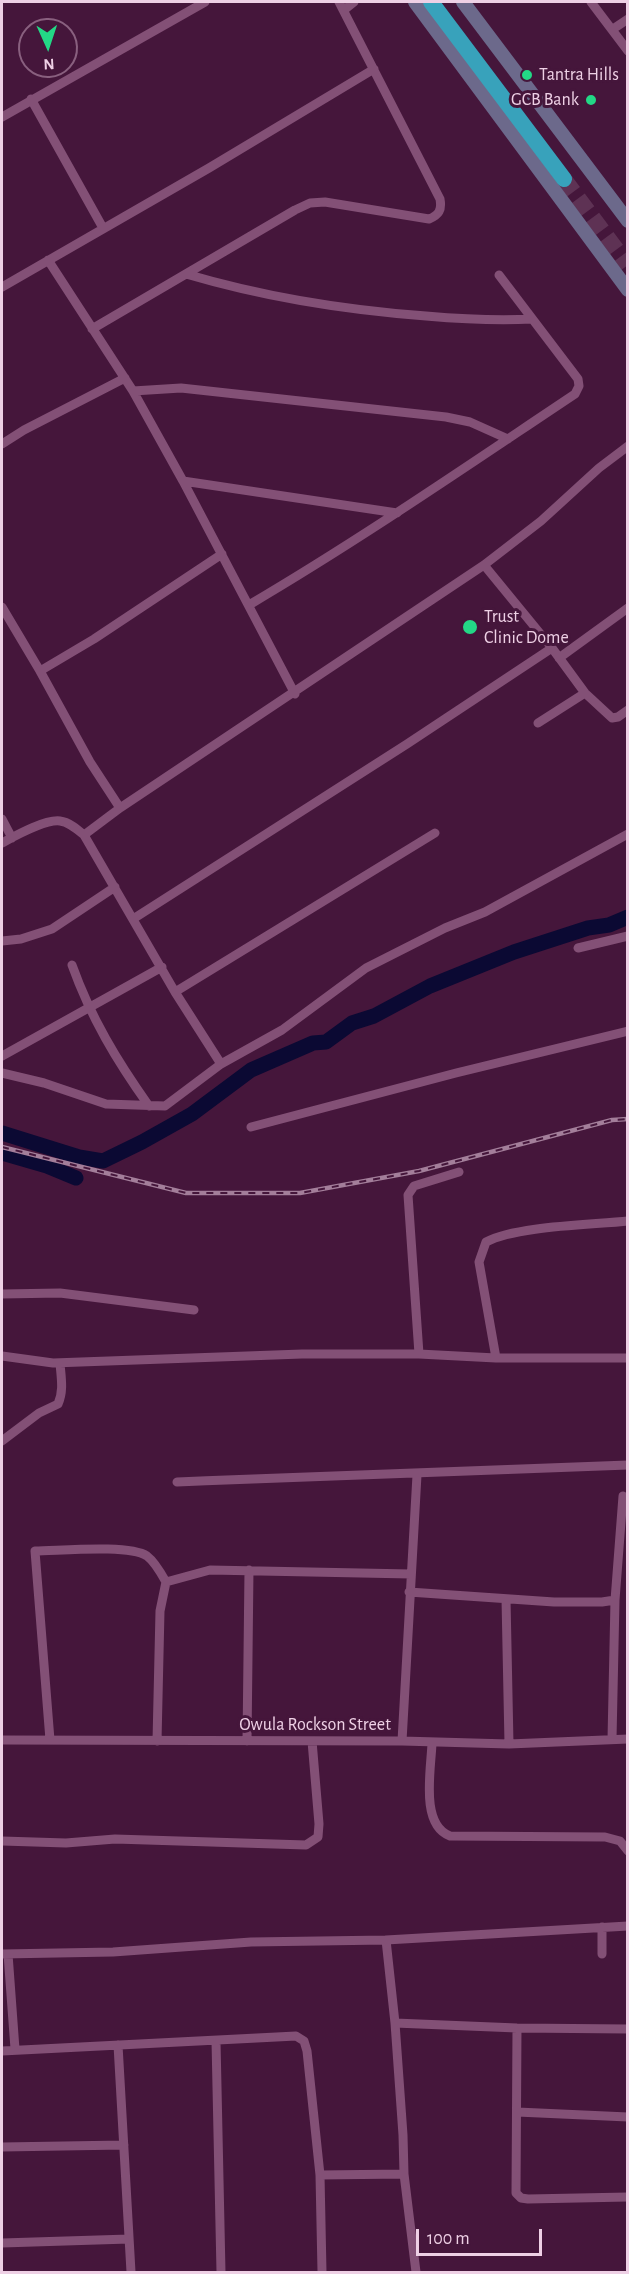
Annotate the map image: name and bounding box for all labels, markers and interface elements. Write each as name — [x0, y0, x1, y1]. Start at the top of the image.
north arrow — [18, 18, 78, 78]
text: N — [43, 56, 55, 72]
place label: Tantra Hills — [539, 64, 619, 86]
marker: Tantra Hills — [520, 68, 534, 82]
place label: GCB Bank — [511, 89, 579, 111]
marker: GCB Bank — [584, 93, 598, 107]
place label: Trust Clinic Dome — [484, 606, 569, 648]
marker: Trust Clinic Dome — [461, 618, 479, 636]
street label: Owula Rockson Street — [239, 1714, 391, 1736]
scale bar — [419, 2217, 545, 2255]
text: 100 m — [427, 2230, 470, 2248]

